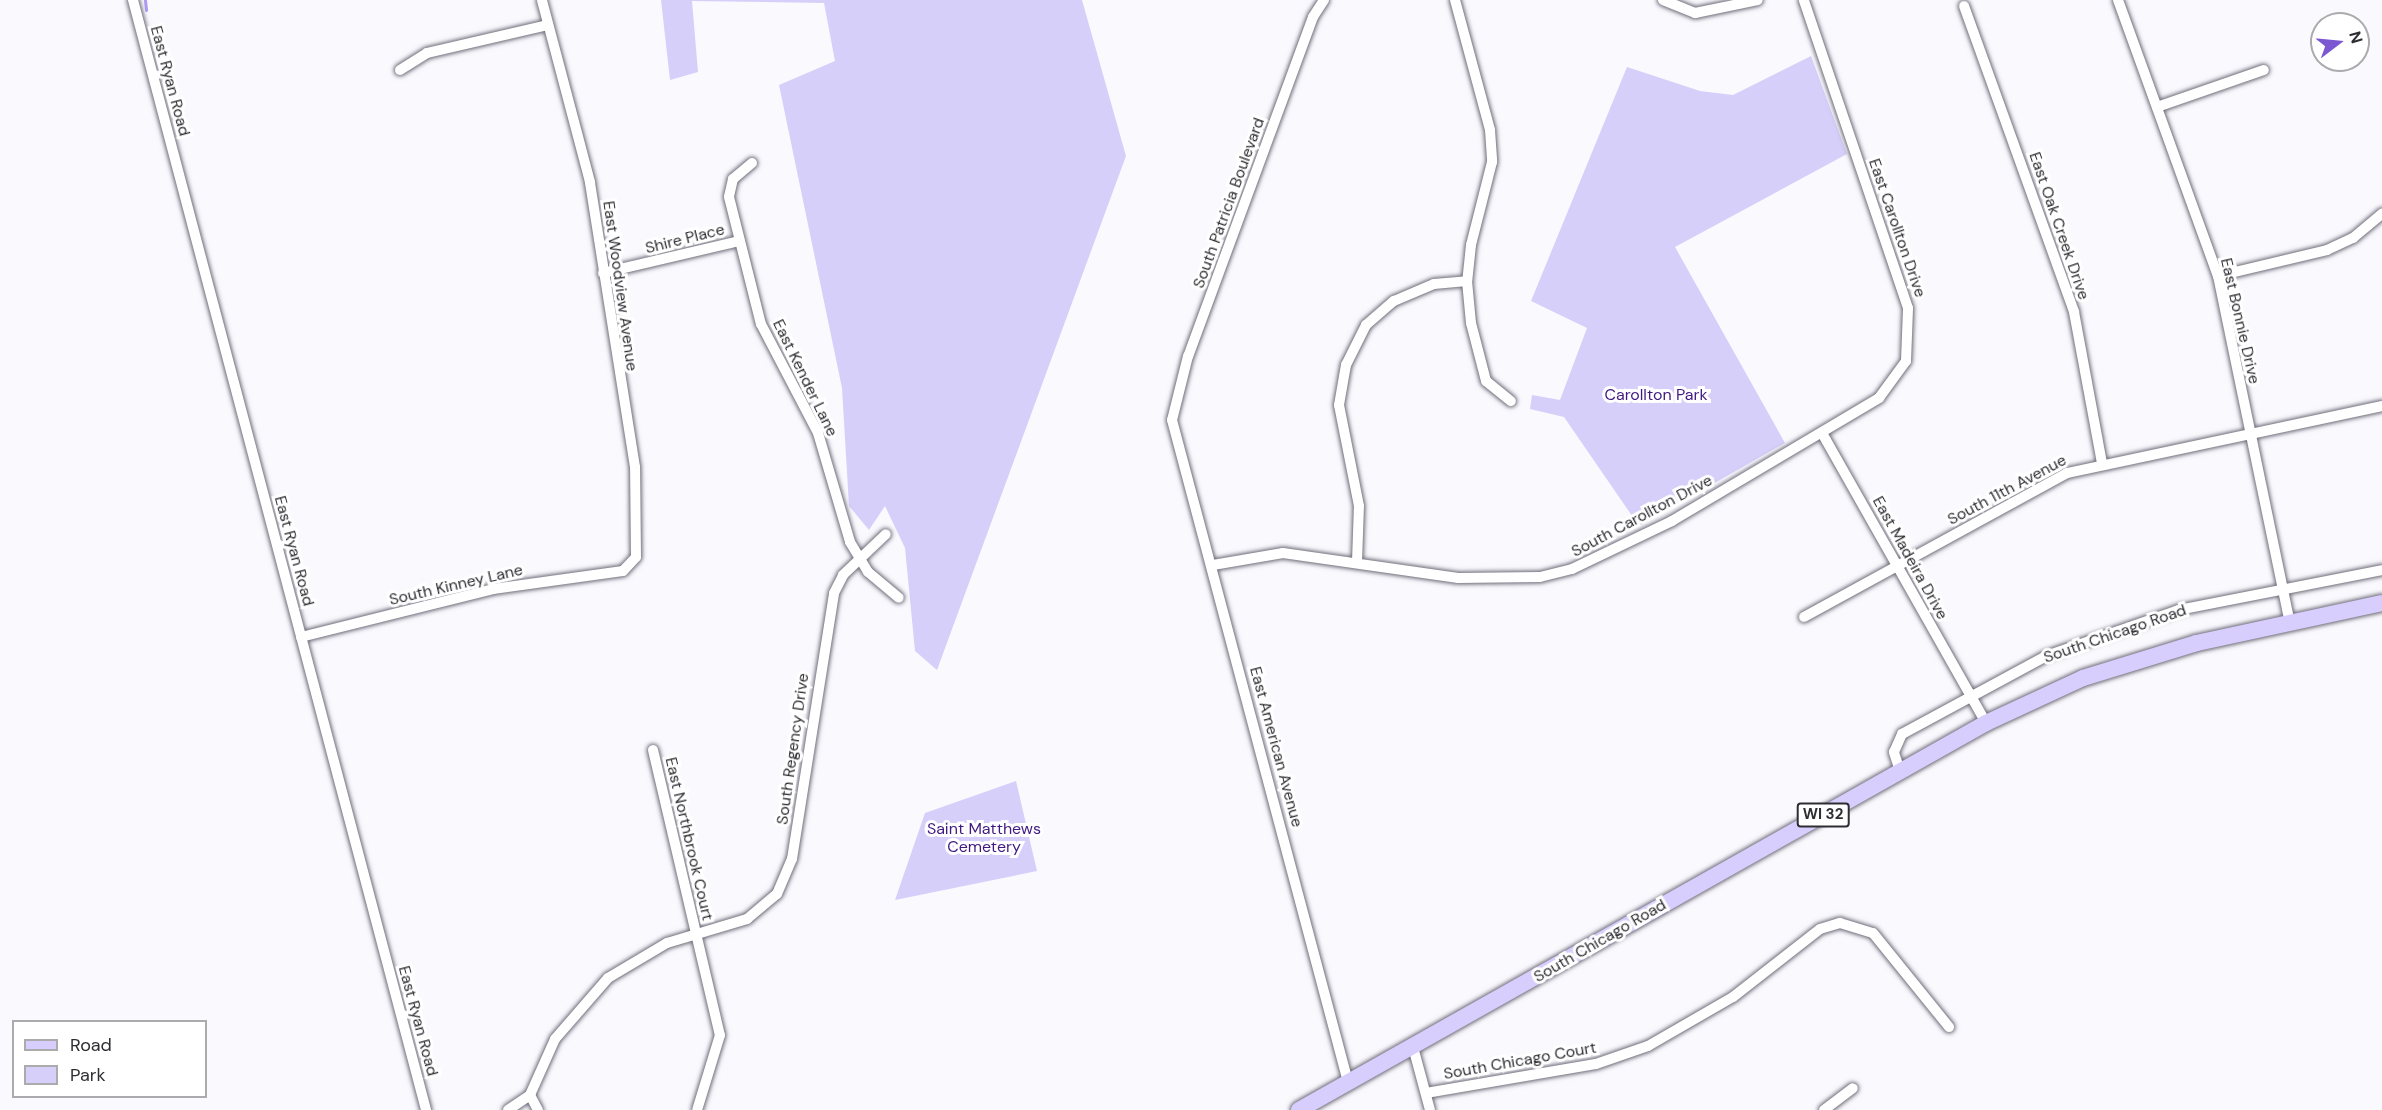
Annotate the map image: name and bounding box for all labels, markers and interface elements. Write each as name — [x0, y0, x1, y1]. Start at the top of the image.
north arrow — [2310, 12, 2370, 72]
street label: East Ryan Road — [146, 24, 194, 138]
text: N — [2344, 29, 2368, 46]
street label: South Patricia Boulevard — [1189, 115, 1269, 291]
street label: East Oak Creek Drive — [2025, 150, 2093, 302]
street label: East Carollton Drive — [1864, 156, 1930, 300]
street label: East Woodview Avenue — [599, 200, 641, 372]
street label: Shire Place — [643, 220, 727, 258]
street label: East Bonnie Drive — [2216, 256, 2264, 386]
street label: East Kender Lane — [768, 316, 842, 440]
park label: Carollton Park — [1605, 385, 1707, 405]
street label: South 11th Avenue — [1944, 451, 2070, 529]
street label: South Carollton Drive — [1568, 471, 1716, 561]
street label: East Madeira Drive — [1868, 493, 1952, 623]
street label: East Ryan Road — [270, 494, 318, 608]
street label: South Kinney Lane — [387, 560, 525, 610]
street label: South Chicago Road — [2041, 601, 2189, 667]
street label: East American Avenue — [1245, 665, 1307, 829]
street label: South Regency Drive — [773, 672, 813, 826]
street label: East Northbrook Court — [661, 755, 717, 923]
road number: WI 32 — [1796, 803, 1850, 827]
park label: Saint Matthews Cemetery — [927, 819, 1041, 857]
street label: South Chicago Road — [1530, 895, 1670, 987]
street label: East Ryan Road — [394, 964, 442, 1078]
legend — [12, 1020, 207, 1098]
text: Road — [70, 1033, 112, 1057]
street label: South Chicago Court — [1442, 1038, 1598, 1084]
text: Park — [70, 1063, 106, 1087]

